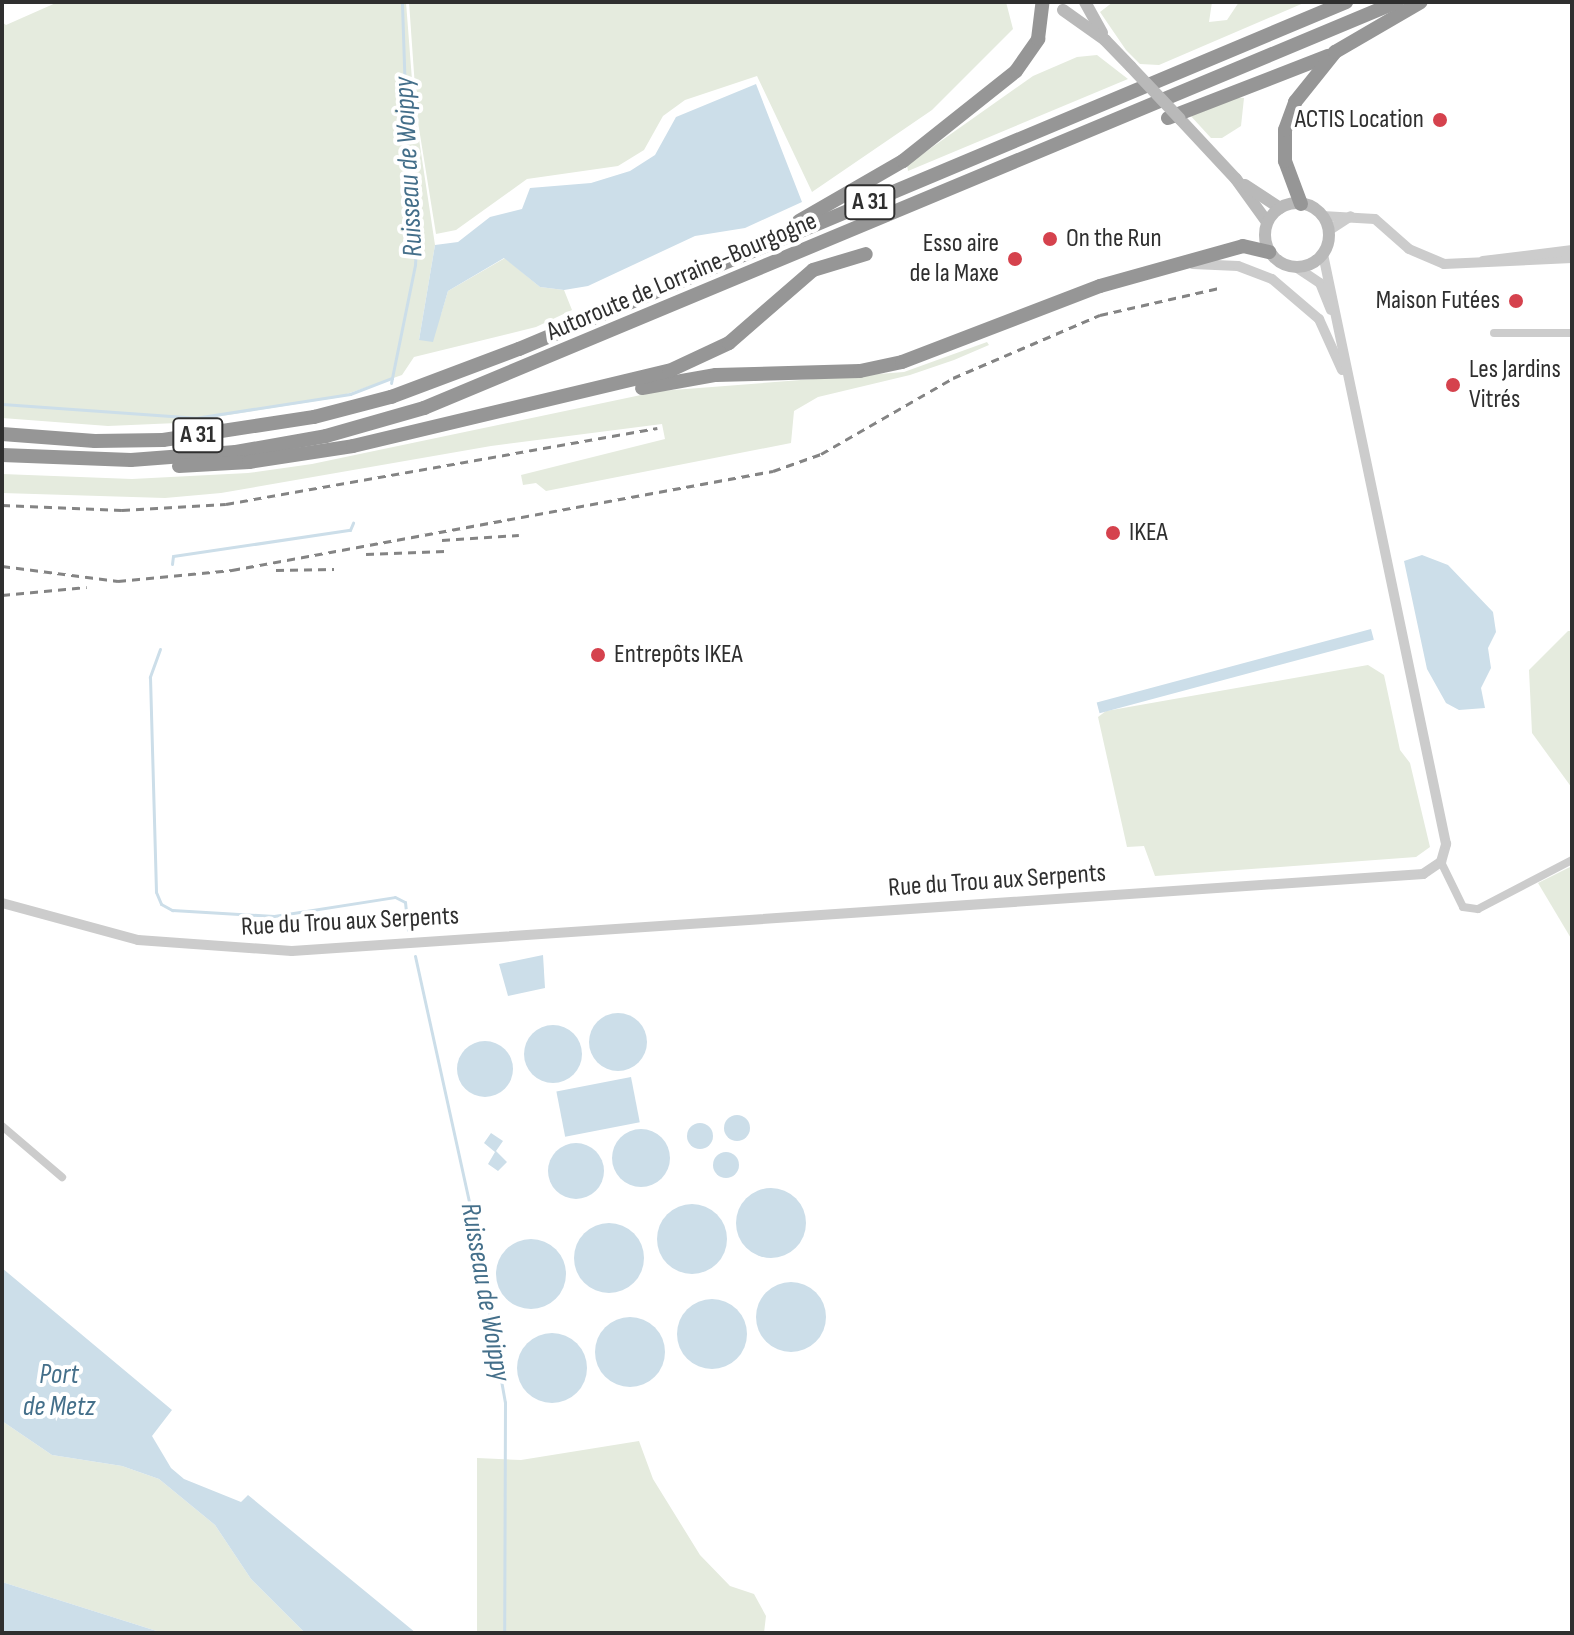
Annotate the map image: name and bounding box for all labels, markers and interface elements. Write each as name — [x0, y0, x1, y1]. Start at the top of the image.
water label: Ruisseau de Woippy — [388, 76, 430, 258]
place label: ACTIS Location — [1295, 104, 1424, 136]
marker: ACTIS Location — [1431, 111, 1449, 129]
road number: A 31 — [844, 182, 896, 222]
street label: Autoroute de Lorraine-Bourgogne — [542, 206, 822, 348]
place label: On the Run — [1066, 223, 1162, 255]
place label: Esso aire de la Maxe — [909, 228, 999, 290]
marker: On the Run — [1041, 230, 1059, 248]
marker: Esso aire de la Maxe — [1006, 250, 1024, 268]
place label: Maison Futées — [1376, 285, 1500, 317]
marker: Maison Futées — [1507, 292, 1525, 310]
place label: Les Jardins Vitrés — [1469, 354, 1561, 416]
marker: Les Jardins Vitrés — [1444, 376, 1462, 394]
road number: A 31 — [172, 415, 224, 455]
place label: IKEA — [1129, 517, 1168, 549]
marker: IKEA — [1104, 524, 1122, 542]
place label: Entrepôts IKEA — [614, 639, 743, 671]
marker: Entrepôts IKEA — [589, 646, 607, 664]
street label: Rue du Trou aux Serpents — [887, 858, 1107, 904]
street label: Rue du Trou aux Serpents — [240, 901, 460, 943]
water label: Ruisseau de Woippy — [453, 1200, 517, 1384]
water label: Port de Metz — [23, 1358, 95, 1424]

